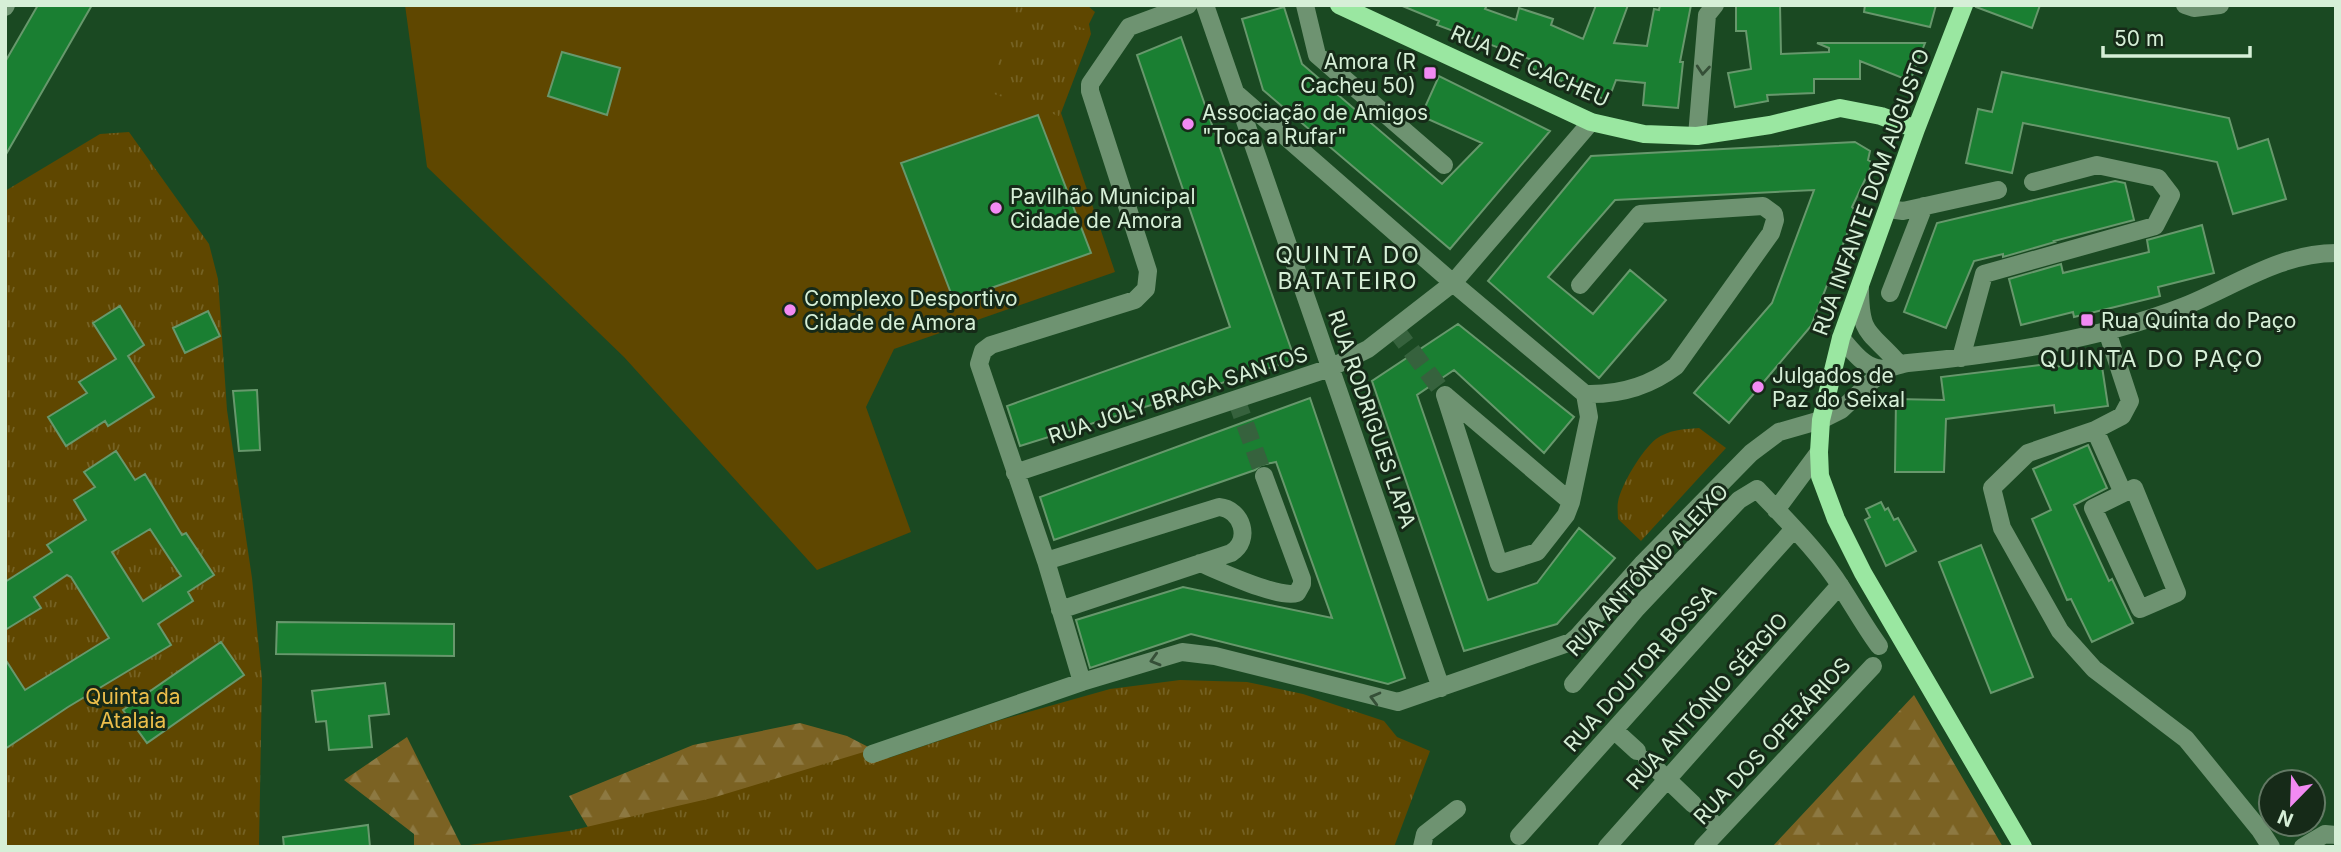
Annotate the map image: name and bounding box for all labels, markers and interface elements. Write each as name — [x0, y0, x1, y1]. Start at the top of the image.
scale bar — [2103, 14, 2250, 58]
street label: RUA DE CACHEU — [1447, 20, 1613, 112]
text: 50 m — [2114, 26, 2164, 51]
street label: RUA INFANTE DOM AUGUSTO — [1807, 45, 1935, 339]
place label: Amora (R Cacheu 50) — [1300, 49, 1416, 98]
one-way arrow — [1696, 64, 1711, 75]
marker: Amora (R Cacheu 50) — [1422, 65, 1438, 81]
place label: Associação de Amigos "Toca a Rufar" — [1202, 100, 1428, 149]
marker: Associação de Amigos "Toca a Rufar" — [1180, 116, 1196, 132]
place label: Pavilhão Municipal Cidade de Amora — [1010, 184, 1195, 233]
marker: Pavilhão Municipal Cidade de Amora — [988, 200, 1004, 216]
district label: QUINTA DO BATATEIRO — [1275, 241, 1421, 295]
place label: Complexo Desportivo Cidade de Amora — [804, 286, 1018, 335]
marker: Complexo Desportivo Cidade de Amora — [782, 302, 798, 318]
street label: RUA RODRIGUES LAPA — [1323, 307, 1421, 531]
place label: Rua Quinta do Paço — [2101, 308, 2296, 333]
marker: Rua Quinta do Paço — [2079, 312, 2095, 328]
street label: RUA JOLY BRAGA SANTOS — [1045, 341, 1311, 449]
district label: QUINTA DO PAÇO — [2040, 345, 2264, 373]
place label: Julgados de Paz do Seixal — [1772, 363, 1905, 412]
marker: Julgados de Paz do Seixal — [1750, 379, 1766, 395]
street label: RUA ANTÓNIO ALEIXO — [1560, 478, 1733, 661]
street label: RUA DOUTOR BOSSA — [1559, 580, 1721, 756]
street label: RUA ANTÓNIO SÉRGIO — [1620, 607, 1793, 794]
one-way arrow — [1149, 652, 1161, 667]
street label: RUA DOS OPERÁRIOS — [1688, 652, 1856, 829]
park label: Quinta da Atalaia — [85, 684, 181, 733]
one-way arrow — [1370, 692, 1382, 706]
north arrow — [2257, 768, 2327, 838]
text: N — [2274, 805, 2297, 832]

